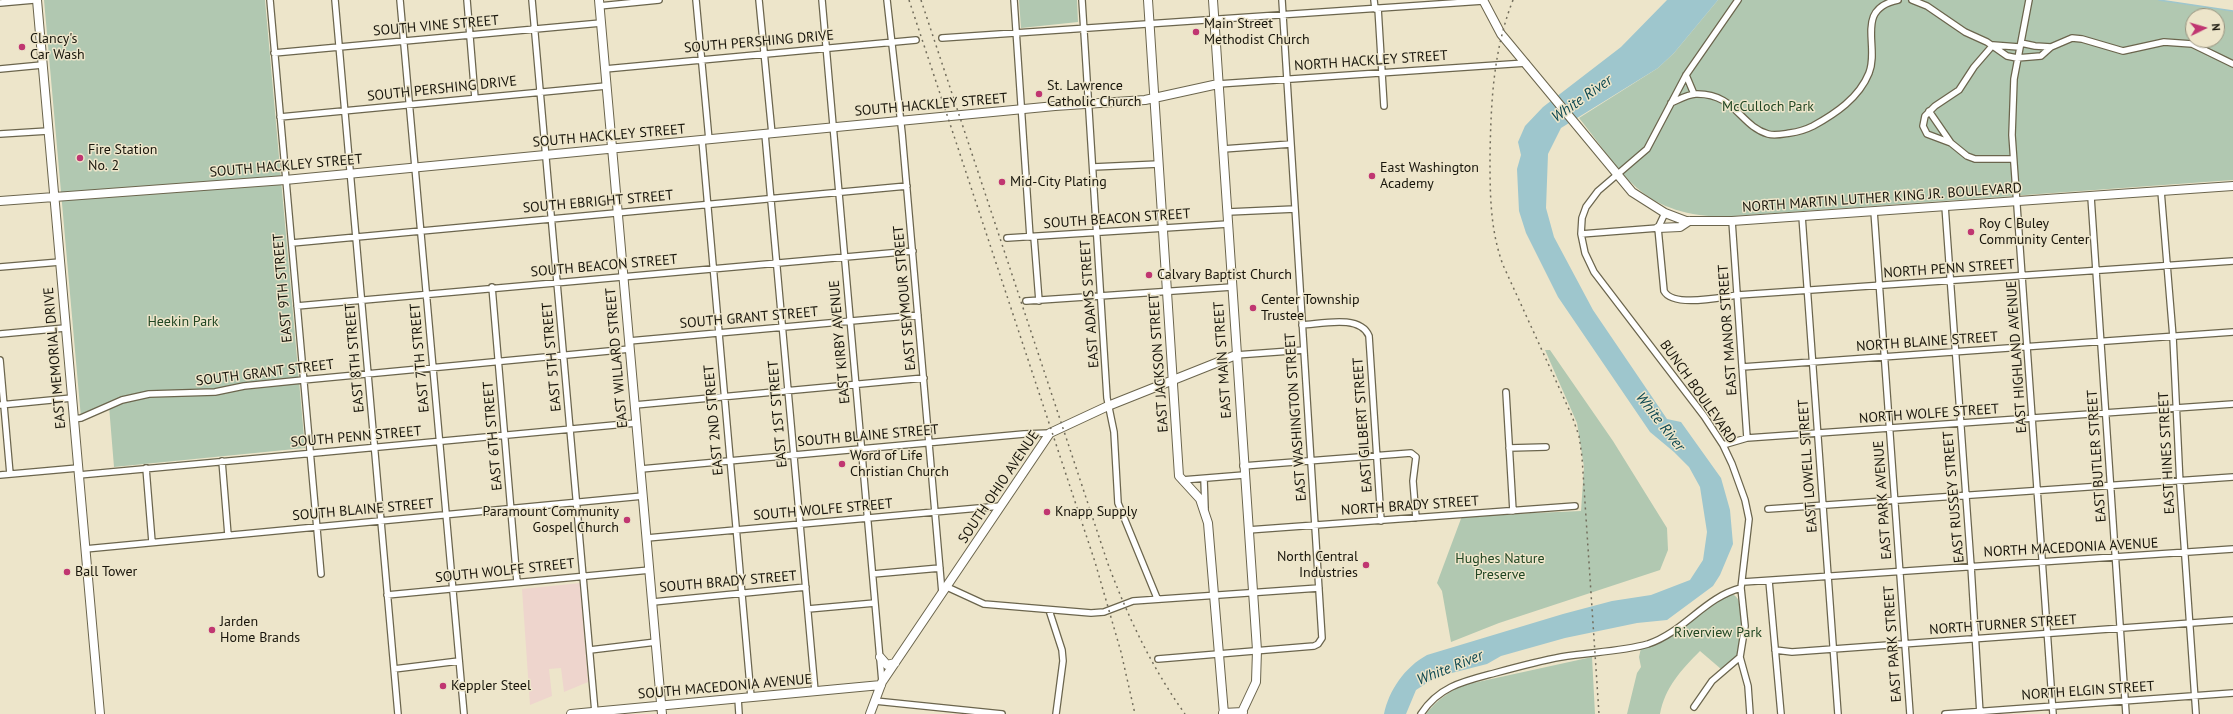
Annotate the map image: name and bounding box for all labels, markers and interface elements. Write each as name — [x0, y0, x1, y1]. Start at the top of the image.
north arrow — [2185, 8, 2225, 48]
street label: SOUTH VINE STREET — [372, 12, 500, 40]
place label: Main Street Methodist Church — [1204, 16, 1310, 48]
text: N — [2209, 23, 2223, 31]
street label: SOUTH PERSHING DRIVE — [683, 27, 835, 57]
marker: Main Street Methodist Church — [1191, 27, 1201, 37]
place label: Clancy's Car Wash — [30, 31, 85, 64]
marker: Clancy's Car Wash — [17, 42, 27, 52]
street label: NORTH HACKLEY STREET — [1294, 47, 1448, 75]
water label: White River — [1548, 72, 1616, 126]
street label: SOUTH PERSHING DRIVE — [366, 73, 518, 105]
place label: St. Lawrence Catholic Church — [1047, 78, 1141, 110]
marker: St. Lawrence Catholic Church — [1034, 89, 1044, 99]
street label: SOUTH HACKLEY STREET — [854, 90, 1008, 120]
park label: McCulloch Park — [1722, 99, 1814, 115]
street label: SOUTH HACKLEY STREET — [532, 121, 686, 151]
place label: Fire Station No. 2 — [88, 142, 157, 174]
street label: SOUTH HACKLEY STREET — [209, 151, 363, 181]
marker: Fire Station No. 2 — [75, 153, 85, 163]
place label: East Washington Academy — [1380, 160, 1479, 192]
marker: East Washington Academy — [1367, 171, 1377, 181]
place label: Mid-City Plating — [1010, 174, 1107, 190]
marker: Mid-City Plating — [997, 177, 1007, 187]
street label: NORTH MARTIN LUTHER KING JR. BOULEVARD — [1742, 180, 2022, 216]
street label: SOUTH EBRIGHT STREET — [522, 187, 674, 217]
street label: SOUTH BEACON STREET — [1043, 205, 1191, 233]
place label: Roy C Buley Community Center — [1979, 216, 2089, 248]
street label: EAST SEYMOUR STREET — [890, 225, 920, 371]
marker: Roy C Buley Community Center — [1966, 227, 1976, 237]
street label: EAST 9TH STREET — [270, 233, 296, 343]
street label: EAST ADAMS STREET — [1077, 239, 1103, 369]
street label: SOUTH BEACON STREET — [530, 251, 678, 281]
street label: NORTH PENN STREET — [1883, 256, 2015, 282]
street label: EAST MANOR STREET — [1715, 264, 1741, 396]
place label: Calvary Baptist Church — [1157, 267, 1292, 283]
marker: Calvary Baptist Church — [1144, 270, 1154, 280]
street label: EAST KIRBY AVENUE — [826, 279, 854, 405]
street label: EAST HIGHLAND AVENUE — [2003, 280, 2031, 434]
street label: EAST MEMORIAL DRIVE — [40, 286, 70, 430]
street label: EAST WILLARD STREET — [603, 287, 631, 429]
place label: Center Township Trustee — [1261, 292, 1360, 324]
street label: EAST JACKSON STREET — [1146, 293, 1172, 433]
street label: EAST MAIN STREET — [1211, 301, 1235, 419]
street label: EAST 5TH STREET — [539, 302, 565, 412]
street label: EAST 8TH STREET — [342, 303, 368, 413]
street label: EAST 7TH STREET — [407, 303, 433, 413]
marker: Center Township Trustee — [1248, 303, 1258, 313]
street label: SOUTH GRANT STREET — [679, 304, 819, 332]
park label: Heekin Park — [147, 314, 219, 330]
street label: NORTH BLAINE STREET — [1856, 329, 1998, 355]
street label: EAST WASHINGTON STREET — [1282, 332, 1310, 502]
street label: BUNCH BOULEVARD — [1656, 337, 1740, 447]
street label: SOUTH GRANT STREET — [195, 356, 335, 390]
street label: EAST GILBERT STREET — [1350, 357, 1376, 493]
street label: EAST 1ST STREET — [765, 360, 791, 468]
street label: EAST 2ND STREET — [701, 364, 727, 476]
street label: EAST 6TH STREET — [480, 381, 506, 491]
water label: White River — [1631, 389, 1689, 455]
street label: EAST BUTLER STREET — [2084, 389, 2110, 523]
street label: EAST HINES STREET — [2155, 391, 2179, 515]
street label: EAST LOWELL STREET — [1795, 399, 1821, 533]
street label: NORTH WOLFE STREET — [1858, 401, 2000, 427]
street label: SOUTH BLAINE STREET — [797, 421, 939, 451]
street label: SOUTH PENN STREET — [290, 423, 422, 451]
street label: SOUTH OHIO AVENUE — [955, 427, 1043, 547]
street label: EAST RUSSEY STREET — [1940, 430, 1968, 564]
street label: EAST PARK AVENUE — [1870, 440, 1896, 560]
place label: Word of Life Christian Church — [850, 448, 949, 480]
marker: Word of Life Christian Church — [837, 459, 847, 469]
street label: NORTH BRADY STREET — [1340, 493, 1480, 519]
street label: SOUTH BLAINE STREET — [292, 495, 434, 525]
street label: SOUTH WOLFE STREET — [753, 496, 893, 524]
place label: Paramount Community Gospel Church — [482, 504, 619, 536]
place label: Knapp Supply — [1055, 504, 1137, 520]
marker: Knapp Supply — [1042, 507, 1052, 517]
marker: Paramount Community Gospel Church — [622, 515, 632, 525]
street label: NORTH MACEDONIA AVENUE — [1983, 535, 2159, 561]
place label: North Central Industries — [1277, 549, 1358, 582]
park label: Hughes Nature Preserve — [1455, 551, 1545, 584]
street label: SOUTH WOLFE STREET — [435, 555, 575, 587]
marker: North Central Industries — [1361, 560, 1371, 570]
place label: Ball Tower — [75, 564, 137, 580]
marker: Ball Tower — [62, 567, 72, 577]
street label: SOUTH BRADY STREET — [659, 568, 797, 596]
street label: EAST PARK STREET — [1881, 585, 1905, 703]
street label: NORTH TURNER STREET — [1929, 611, 2077, 639]
place label: Jarden Home Brands — [220, 614, 300, 646]
marker: Jarden Home Brands — [207, 625, 217, 635]
park label: Riverview Park — [1674, 625, 1762, 641]
water label: White River — [1414, 647, 1486, 689]
street label: SOUTH MACEDONIA AVENUE — [637, 671, 813, 703]
place label: Keppler Steel — [451, 678, 531, 694]
street label: NORTH ELGIN STREET — [2021, 678, 2155, 704]
marker: Keppler Steel — [438, 681, 448, 691]

